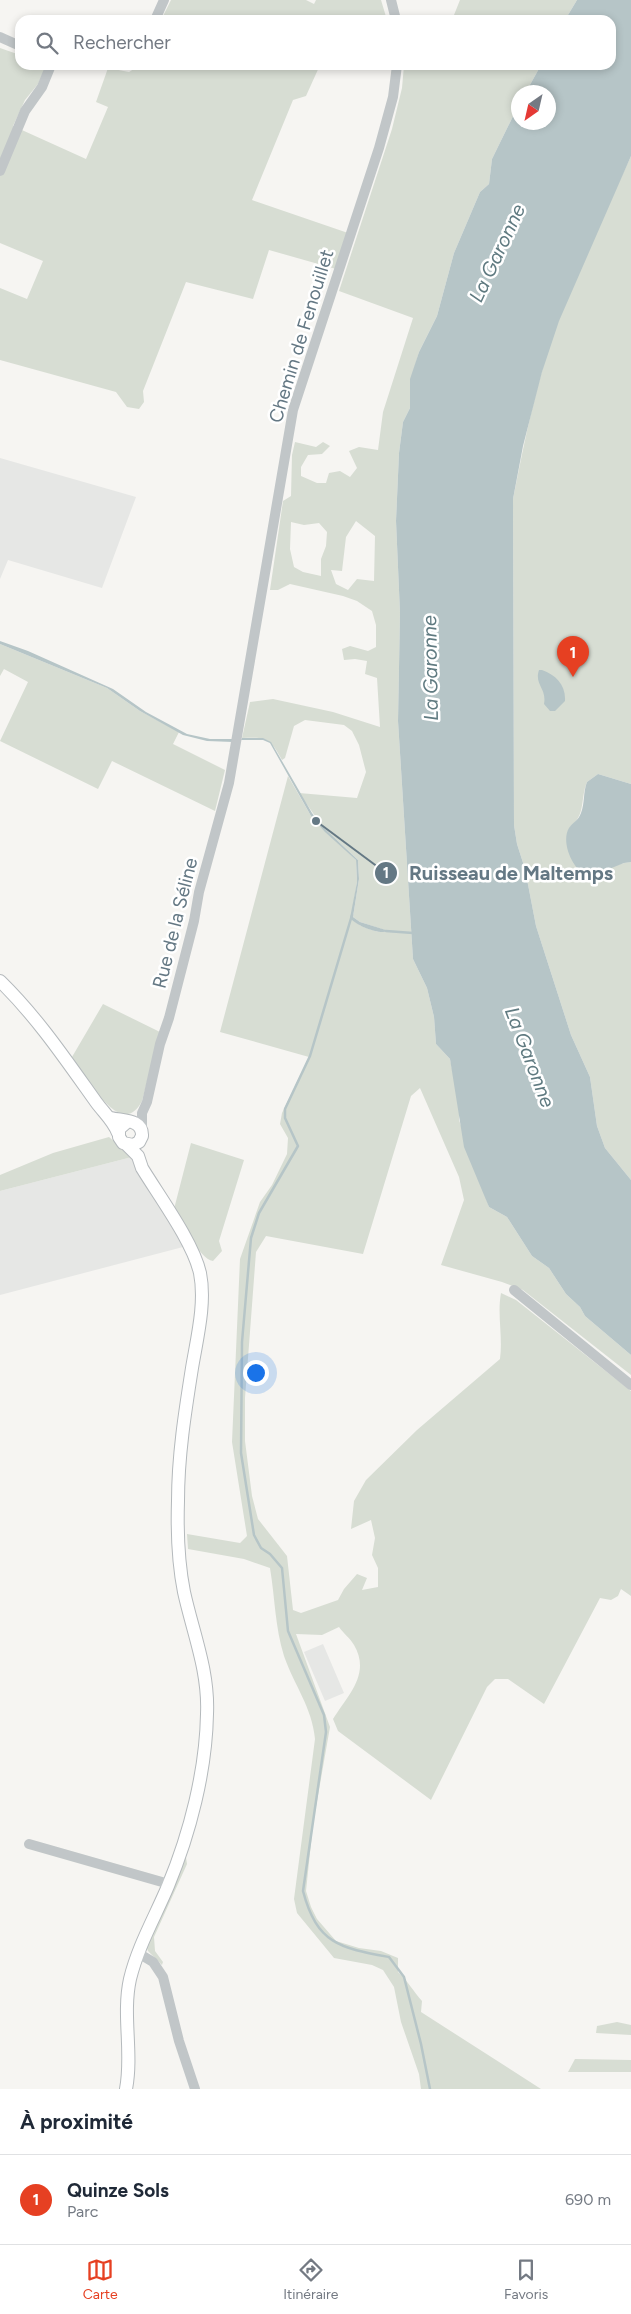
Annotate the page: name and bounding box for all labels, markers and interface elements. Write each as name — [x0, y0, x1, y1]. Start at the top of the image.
search box — [15, 15, 616, 70]
icon: search — [33, 29, 61, 57]
text: Rechercher — [73, 31, 171, 54]
north arrow — [511, 85, 556, 130]
water label: La Garonne — [464, 200, 530, 306]
street label: Chemin de Fenouillet — [264, 247, 338, 425]
water label: La Garonne — [417, 615, 443, 721]
pin: 1 — [557, 636, 589, 677]
street label: Rue de la Séline — [148, 855, 202, 991]
callout: Ruisseau de Maltemps — [374, 855, 623, 890]
text: Ruisseau de Maltemps — [409, 861, 613, 885]
text: 1 — [383, 864, 389, 882]
water label: La Garonne — [500, 1003, 560, 1111]
your location — [243, 1360, 269, 1386]
text: À proximité — [20, 2109, 133, 2134]
text: Quinze Sols — [67, 2179, 169, 2202]
text: 1 — [33, 2190, 39, 2209]
text: 690 m — [565, 2190, 611, 2209]
text: Parc — [67, 2202, 98, 2221]
tab: Carte — [83, 2256, 118, 2303]
tab: Itinéraire — [283, 2256, 338, 2303]
tab: Favoris — [504, 2256, 548, 2303]

